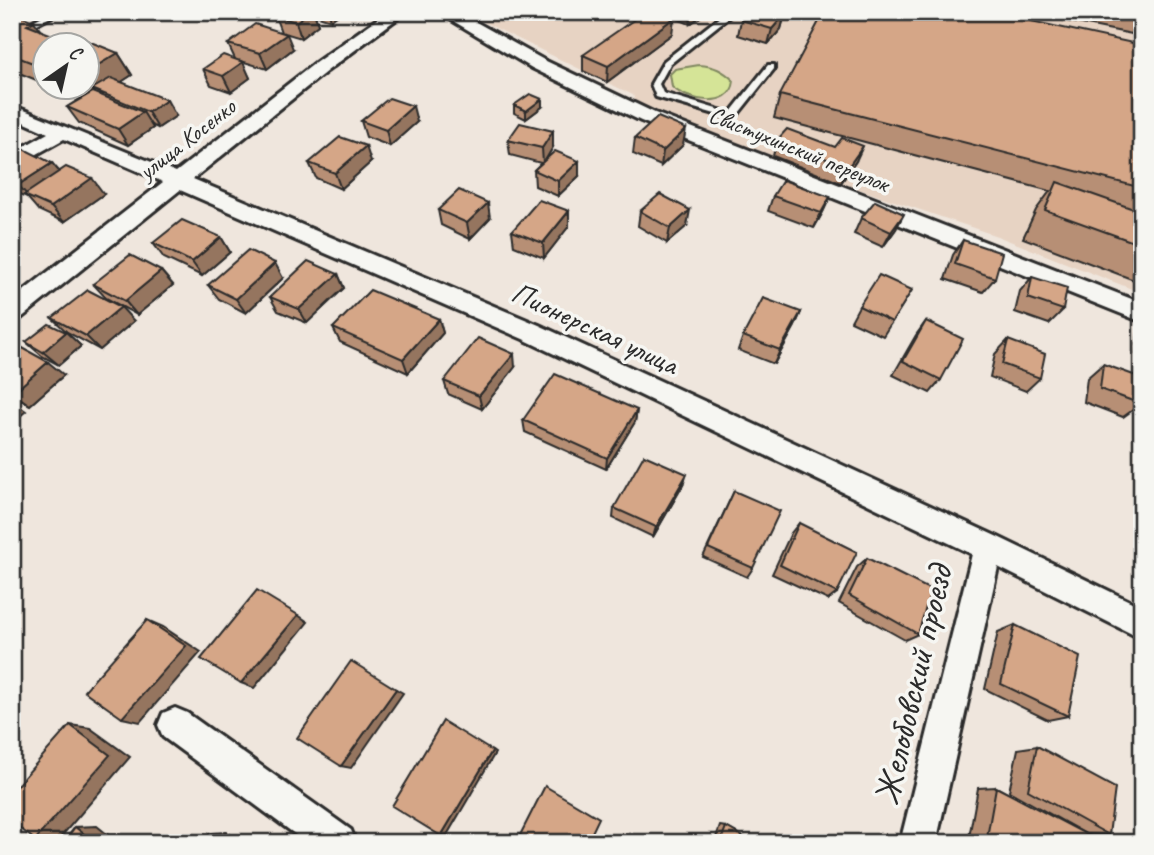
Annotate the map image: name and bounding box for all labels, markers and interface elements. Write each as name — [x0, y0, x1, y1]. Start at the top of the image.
north arrow — [32, 32, 102, 102]
text: С — [64, 40, 88, 67]
street label: улица Косенко — [131, 91, 243, 187]
street label: Свистухинский переулок — [705, 99, 895, 200]
street label: Пионерская улица — [506, 273, 686, 384]
street label: Желобовский проезд — [862, 558, 963, 809]

